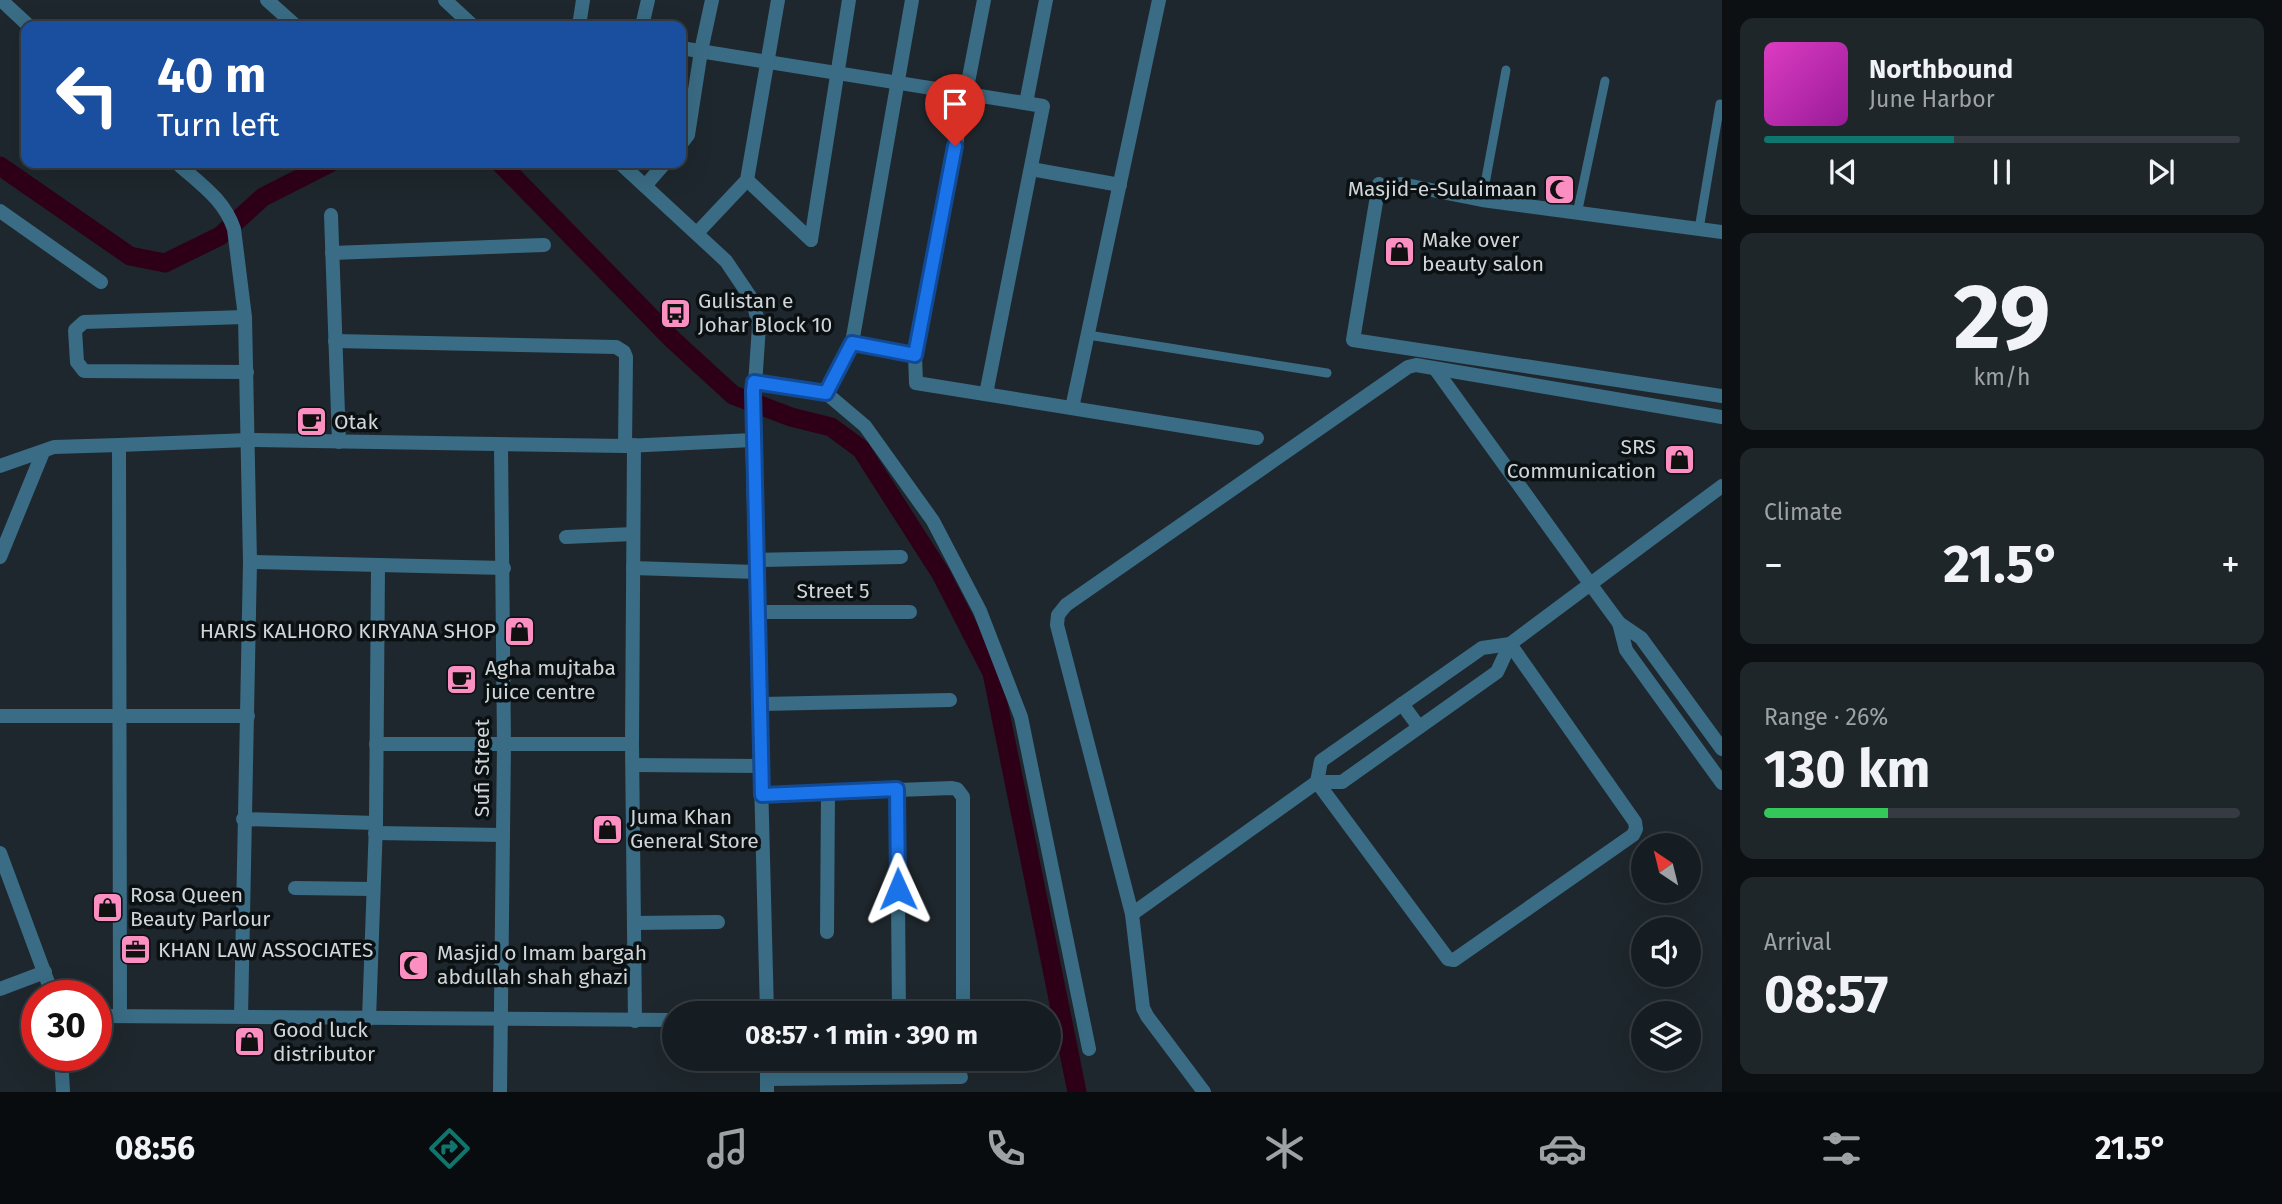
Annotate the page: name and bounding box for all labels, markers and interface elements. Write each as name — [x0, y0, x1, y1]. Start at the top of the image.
text: 40 m — [157, 46, 266, 105]
icon: left — [42, 49, 133, 140]
text: Northbound — [1869, 54, 2013, 85]
pin — [925, 74, 985, 146]
icon: arrive — [936, 85, 974, 123]
text: June Harbor — [1869, 85, 1995, 113]
text: Turn left — [157, 106, 279, 144]
icon: previous — [1824, 153, 1862, 191]
icon: pause — [1983, 153, 2021, 191]
icon: next — [2142, 153, 2180, 191]
mosque icon: Masjid-e-Sulaimaan — [1543, 172, 1577, 206]
place label: Masjid-e-Sulaimaan — [1348, 176, 1537, 202]
place label: Make over beauty salon — [1422, 227, 1544, 277]
shop icon: Make over beauty salon — [1382, 235, 1416, 269]
text: 29 — [1953, 263, 2051, 372]
place label: Gulistan e Johar Block 10 — [698, 288, 832, 338]
bus stop icon: Gulistan e Johar Block 10 — [658, 296, 692, 330]
text: km/h — [1974, 363, 2030, 391]
cafe icon: Otak — [294, 405, 328, 439]
place label: Otak — [334, 409, 378, 435]
place label: SRS Communication — [1507, 434, 1656, 484]
shop icon: SRS Communication — [1662, 442, 1696, 476]
text: Climate — [1764, 498, 1843, 526]
text: 21.5° — [1943, 533, 2061, 596]
text: − — [1764, 542, 1783, 588]
text: + — [2221, 542, 2240, 588]
street label: Street 5 — [796, 578, 870, 604]
shop icon: HARIS KALHORO KIRYANA SHOP — [502, 614, 536, 648]
place label: HARIS KALHORO KIRYANA SHOP — [200, 618, 496, 644]
place label: Agha mujtaba juice centre — [484, 655, 616, 705]
cafe icon: Agha mujtaba juice centre — [445, 663, 479, 697]
text: Range · 26% — [1764, 703, 1888, 731]
street label: Sufi Street — [469, 718, 495, 817]
text: 130 km — [1764, 738, 1931, 801]
place label: Juma Khan General Store — [630, 804, 759, 854]
shop icon: Juma Khan General Store — [590, 812, 624, 846]
north arrow — [1631, 833, 1701, 903]
map controls — [1631, 833, 1701, 1071]
position arrow — [861, 852, 935, 926]
place label: Rosa Queen Beauty Parlour — [130, 882, 270, 932]
shop icon: Rosa Queen Beauty Parlour — [90, 890, 124, 924]
button: sound — [1631, 917, 1701, 987]
text: Arrival — [1764, 928, 1831, 956]
office icon: KHAN LAW ASSOCIATES — [118, 933, 152, 967]
place label: KHAN LAW ASSOCIATES — [158, 937, 373, 963]
place label: Masjid o Imam bargah abdullah shah ghazi — [437, 940, 647, 990]
mosque icon: Masjid o Imam bargah abdullah shah ghazi — [397, 948, 431, 982]
text: 08:57 — [1764, 963, 1888, 1026]
speed limit sign: 30 — [21, 980, 112, 1071]
button: layers — [1631, 1001, 1701, 1071]
place label: Good luck distributor — [273, 1017, 375, 1067]
text: 08:57 · 1 min · 390 m — [745, 1020, 978, 1051]
shop icon: Good luck distributor — [233, 1025, 267, 1059]
icon: directions — [425, 1124, 474, 1173]
icon: music — [703, 1124, 752, 1173]
icon: phone — [981, 1124, 1030, 1173]
icon: climate — [1260, 1124, 1309, 1173]
icon: car — [1538, 1124, 1587, 1173]
icon: filters — [1817, 1124, 1866, 1173]
text: 08:56 — [115, 1129, 195, 1167]
text: 21.5° — [2095, 1129, 2167, 1167]

